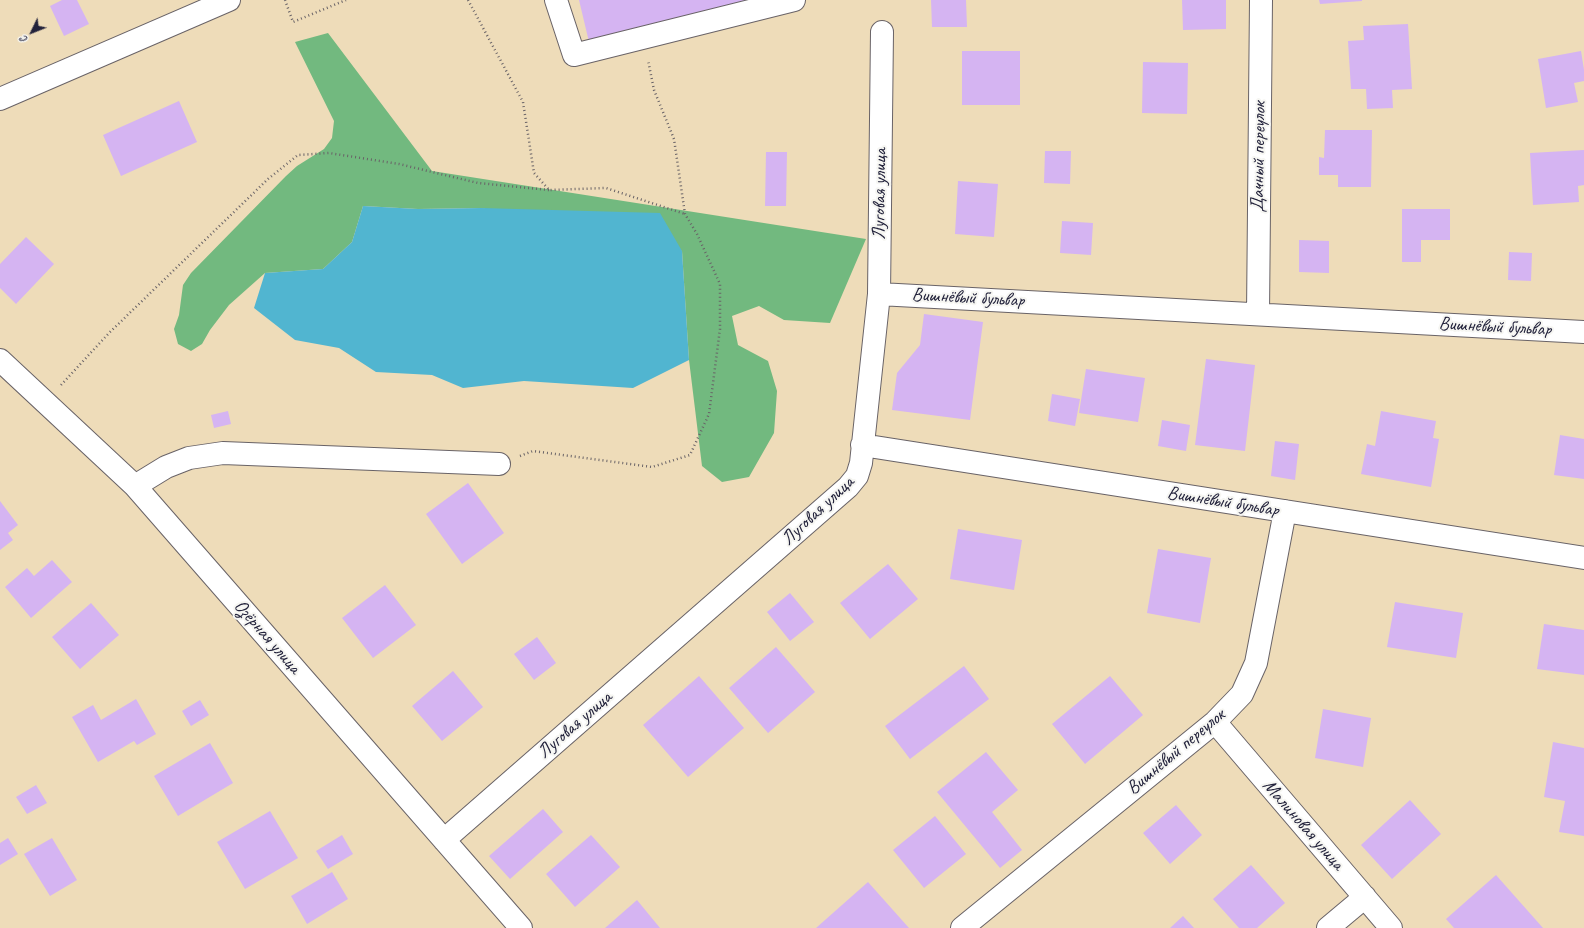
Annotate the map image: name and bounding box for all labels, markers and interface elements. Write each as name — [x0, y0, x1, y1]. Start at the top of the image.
north arrow — [12, 12, 52, 52]
text: С — [16, 33, 30, 47]
street label: Дачный переулок — [1247, 101, 1271, 213]
street label: Луговая улица — [868, 148, 892, 240]
street label: Вишнёвый бульвар — [911, 284, 1025, 312]
street label: Вишнёвый бульвар — [1438, 313, 1552, 341]
street label: Луговая улица — [777, 472, 859, 550]
street label: Вишнёвый бульвар — [1166, 482, 1280, 522]
street label: Озёрная улица — [229, 595, 305, 679]
street label: Луговая улица — [533, 686, 617, 764]
street label: Вишнёвый переулок — [1122, 704, 1230, 800]
street label: Малиновая улица — [1257, 775, 1349, 875]

